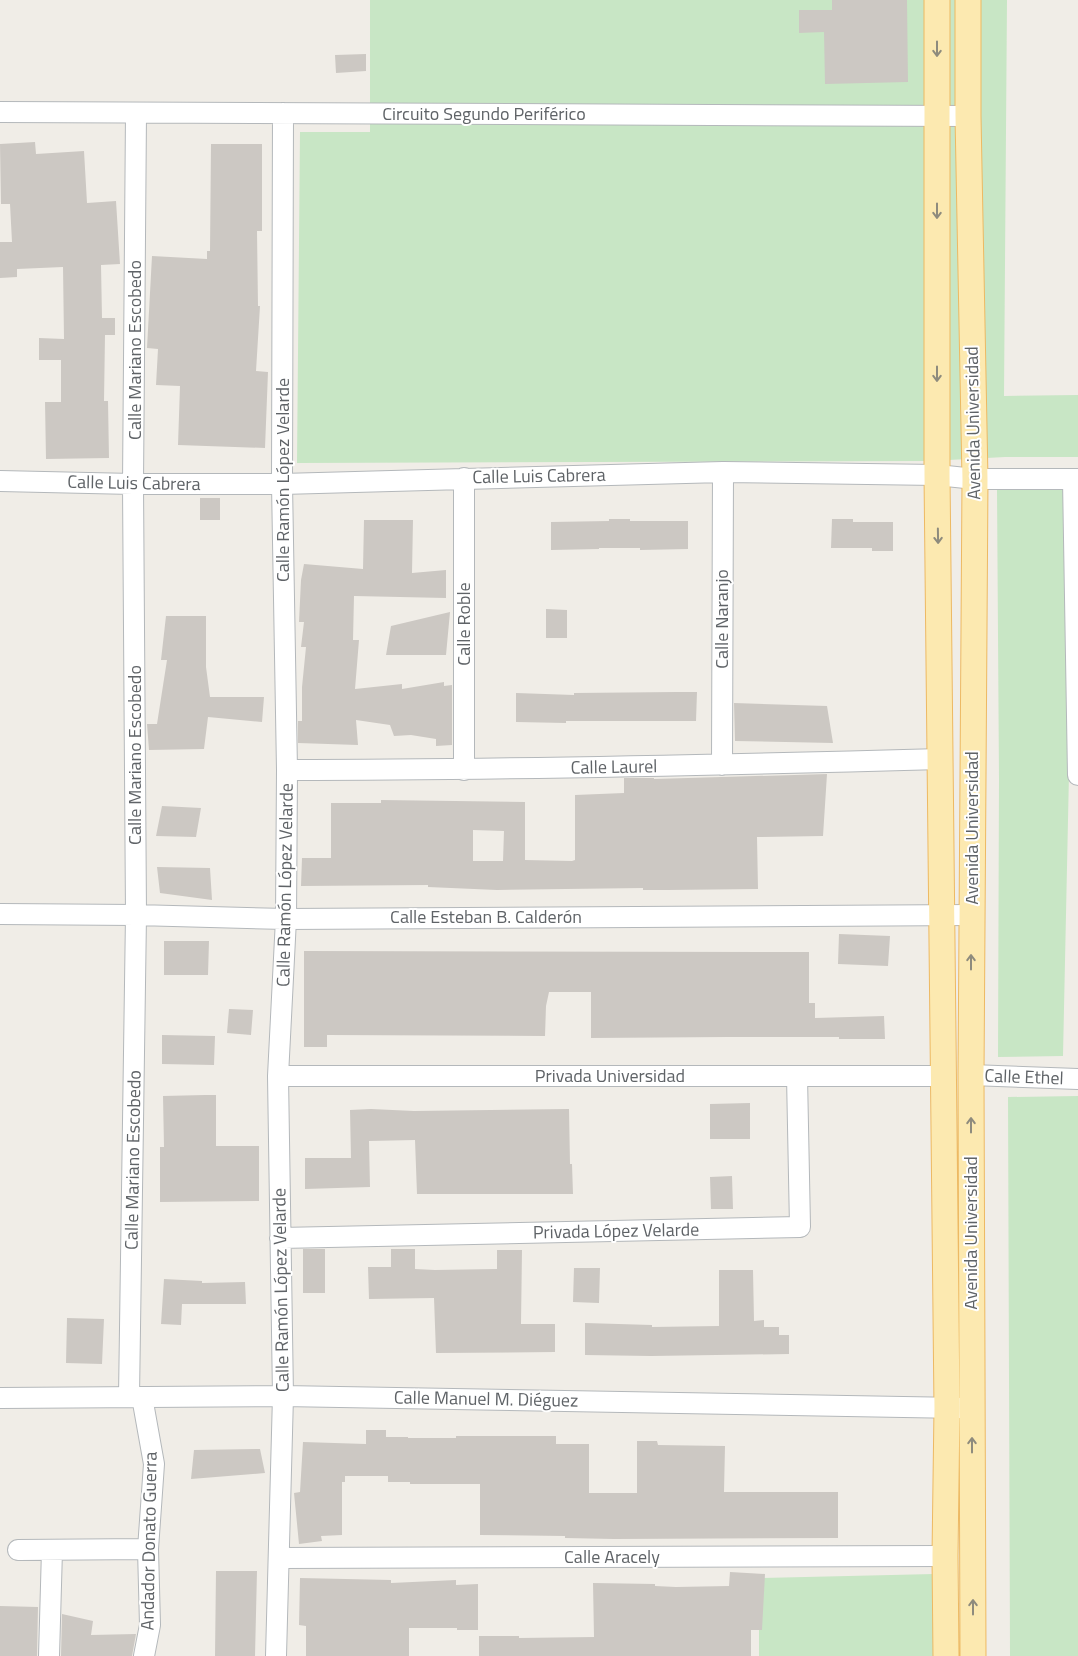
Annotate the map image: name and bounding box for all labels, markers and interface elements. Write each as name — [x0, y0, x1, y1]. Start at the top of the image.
one-way arrow — [932, 40, 942, 56]
street label: Circuito Segundo Periférico — [382, 100, 586, 127]
one-way arrow — [932, 202, 942, 219]
street label: Calle Mariano Escobedo — [121, 260, 148, 440]
street label: Avenida Universidad — [958, 346, 987, 500]
one-way arrow — [932, 365, 942, 381]
street label: Calle Ramón López Velarde — [269, 378, 296, 582]
street label: Calle Luis Cabrera — [472, 461, 606, 490]
street label: Calle Luis Cabrera — [67, 468, 201, 497]
one-way arrow — [933, 528, 943, 544]
street label: Calle Naranjo — [708, 569, 735, 669]
street label: Calle Roble — [450, 582, 477, 666]
street label: Calle Mariano Escobedo — [121, 665, 148, 845]
street label: Avenida Universidad — [958, 751, 985, 905]
street label: Calle Laurel — [570, 752, 658, 781]
street label: Calle Ramón López Velarde — [269, 783, 300, 987]
street label: Calle Esteban B. Calderón — [390, 903, 582, 930]
one-way arrow — [966, 955, 976, 971]
street label: Privada Universidad — [535, 1062, 685, 1089]
street label: Calle Ethel — [984, 1062, 1064, 1091]
street label: Calle Mariano Escobedo — [117, 1070, 148, 1250]
one-way arrow — [966, 1117, 976, 1134]
street label: Avenida Universidad — [957, 1156, 984, 1310]
street label: Calle Ramón López Velarde — [265, 1188, 296, 1392]
street label: Privada López Velarde — [533, 1216, 699, 1245]
street label: Calle Manuel M. Diéguez — [394, 1383, 578, 1414]
one-way arrow — [967, 1437, 977, 1454]
street label: Andador Donato Guerra — [133, 1451, 164, 1631]
street label: Calle Aracely — [564, 1543, 660, 1570]
one-way arrow — [968, 1600, 978, 1616]

